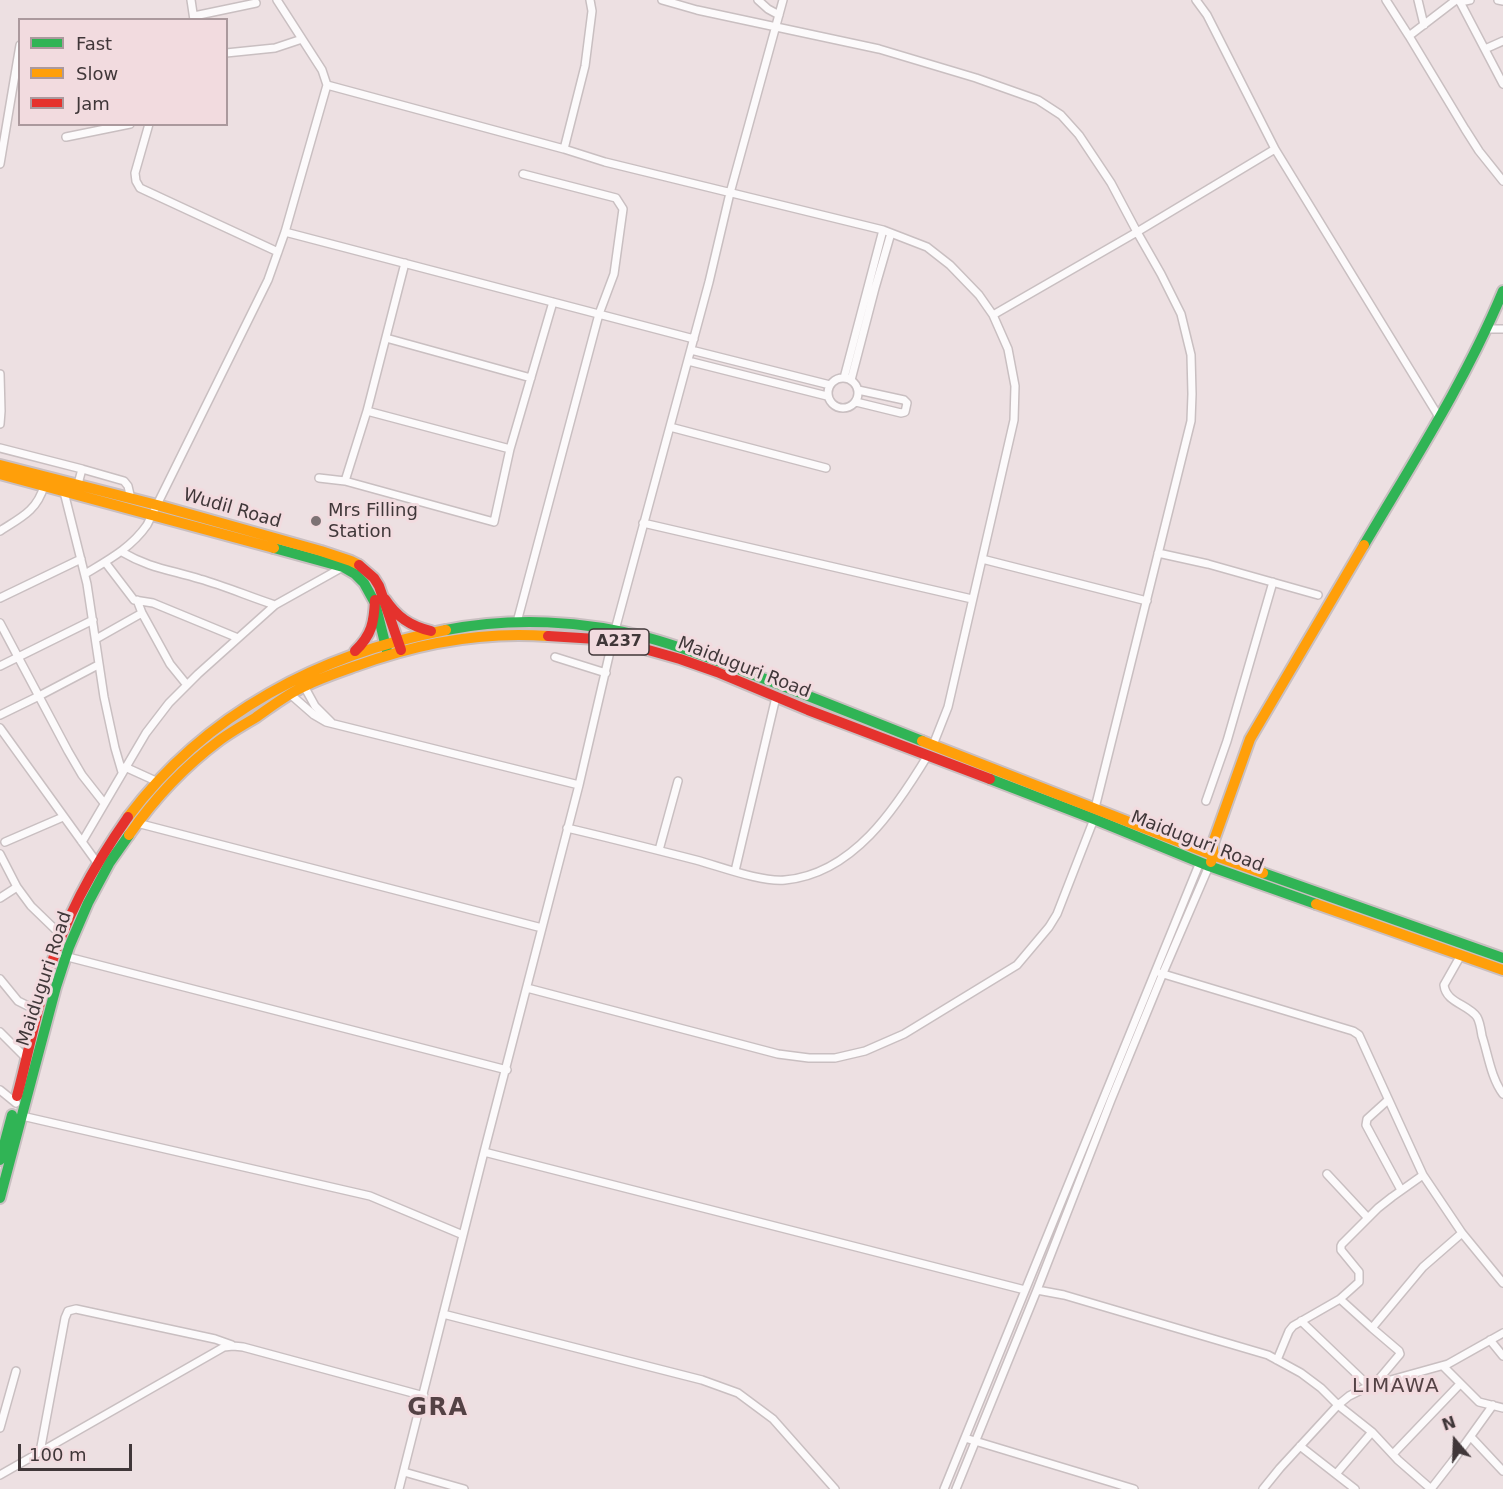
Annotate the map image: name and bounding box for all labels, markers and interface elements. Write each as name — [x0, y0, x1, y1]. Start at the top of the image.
legend — [18, 18, 228, 126]
text: Fast — [76, 33, 112, 54]
text: Slow — [76, 63, 118, 84]
text: Jam — [76, 93, 110, 114]
street label: Wudil Road — [181, 485, 283, 533]
place label: Mrs Filling Station — [328, 500, 418, 542]
marker: Mrs Filling Station — [309, 514, 323, 528]
road number: A237 — [589, 629, 649, 655]
street label: Maiduguri Road — [675, 633, 813, 703]
street label: Maiduguri Road — [1128, 807, 1266, 877]
street label: Maiduguri Road — [13, 909, 77, 1049]
district label: LIMAWA — [1352, 1375, 1440, 1399]
district label: GRA — [407, 1395, 469, 1423]
north arrow — [1425, 1411, 1485, 1471]
text: N — [1440, 1412, 1458, 1435]
scale bar — [21, 1432, 135, 1470]
text: 100 m — [29, 1444, 87, 1465]

